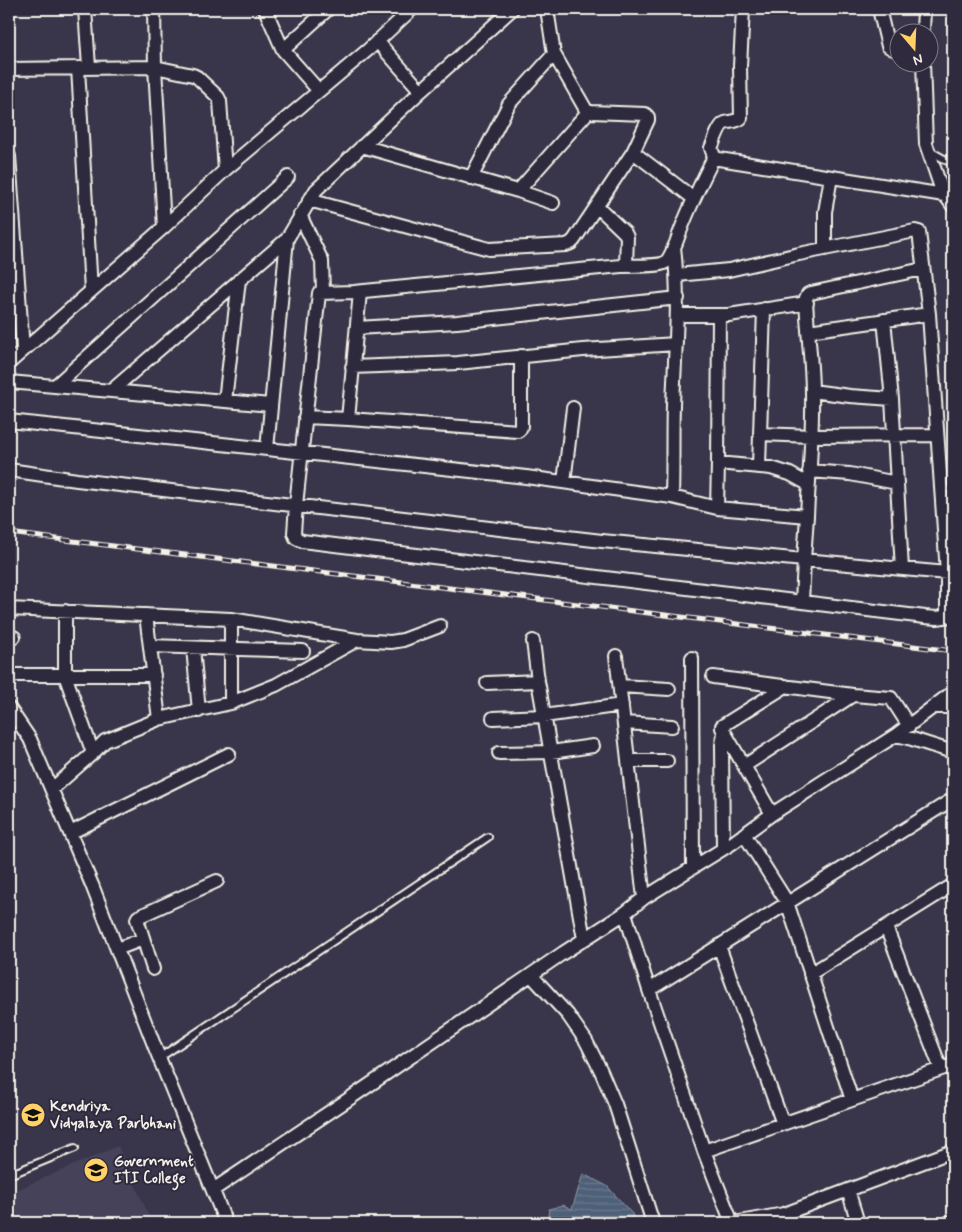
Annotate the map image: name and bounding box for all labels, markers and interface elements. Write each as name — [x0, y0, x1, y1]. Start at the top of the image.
north arrow — [890, 22, 940, 72]
text: N — [911, 49, 925, 69]
place label: Kendriya Vidyalaya Parbhani — [50, 1097, 177, 1134]
school or university icon: Kendriya Vidyalaya Parbhani — [20, 1102, 46, 1128]
place label: Government ITI College — [114, 1152, 194, 1191]
school or university icon: Government ITI College — [83, 1157, 109, 1183]

